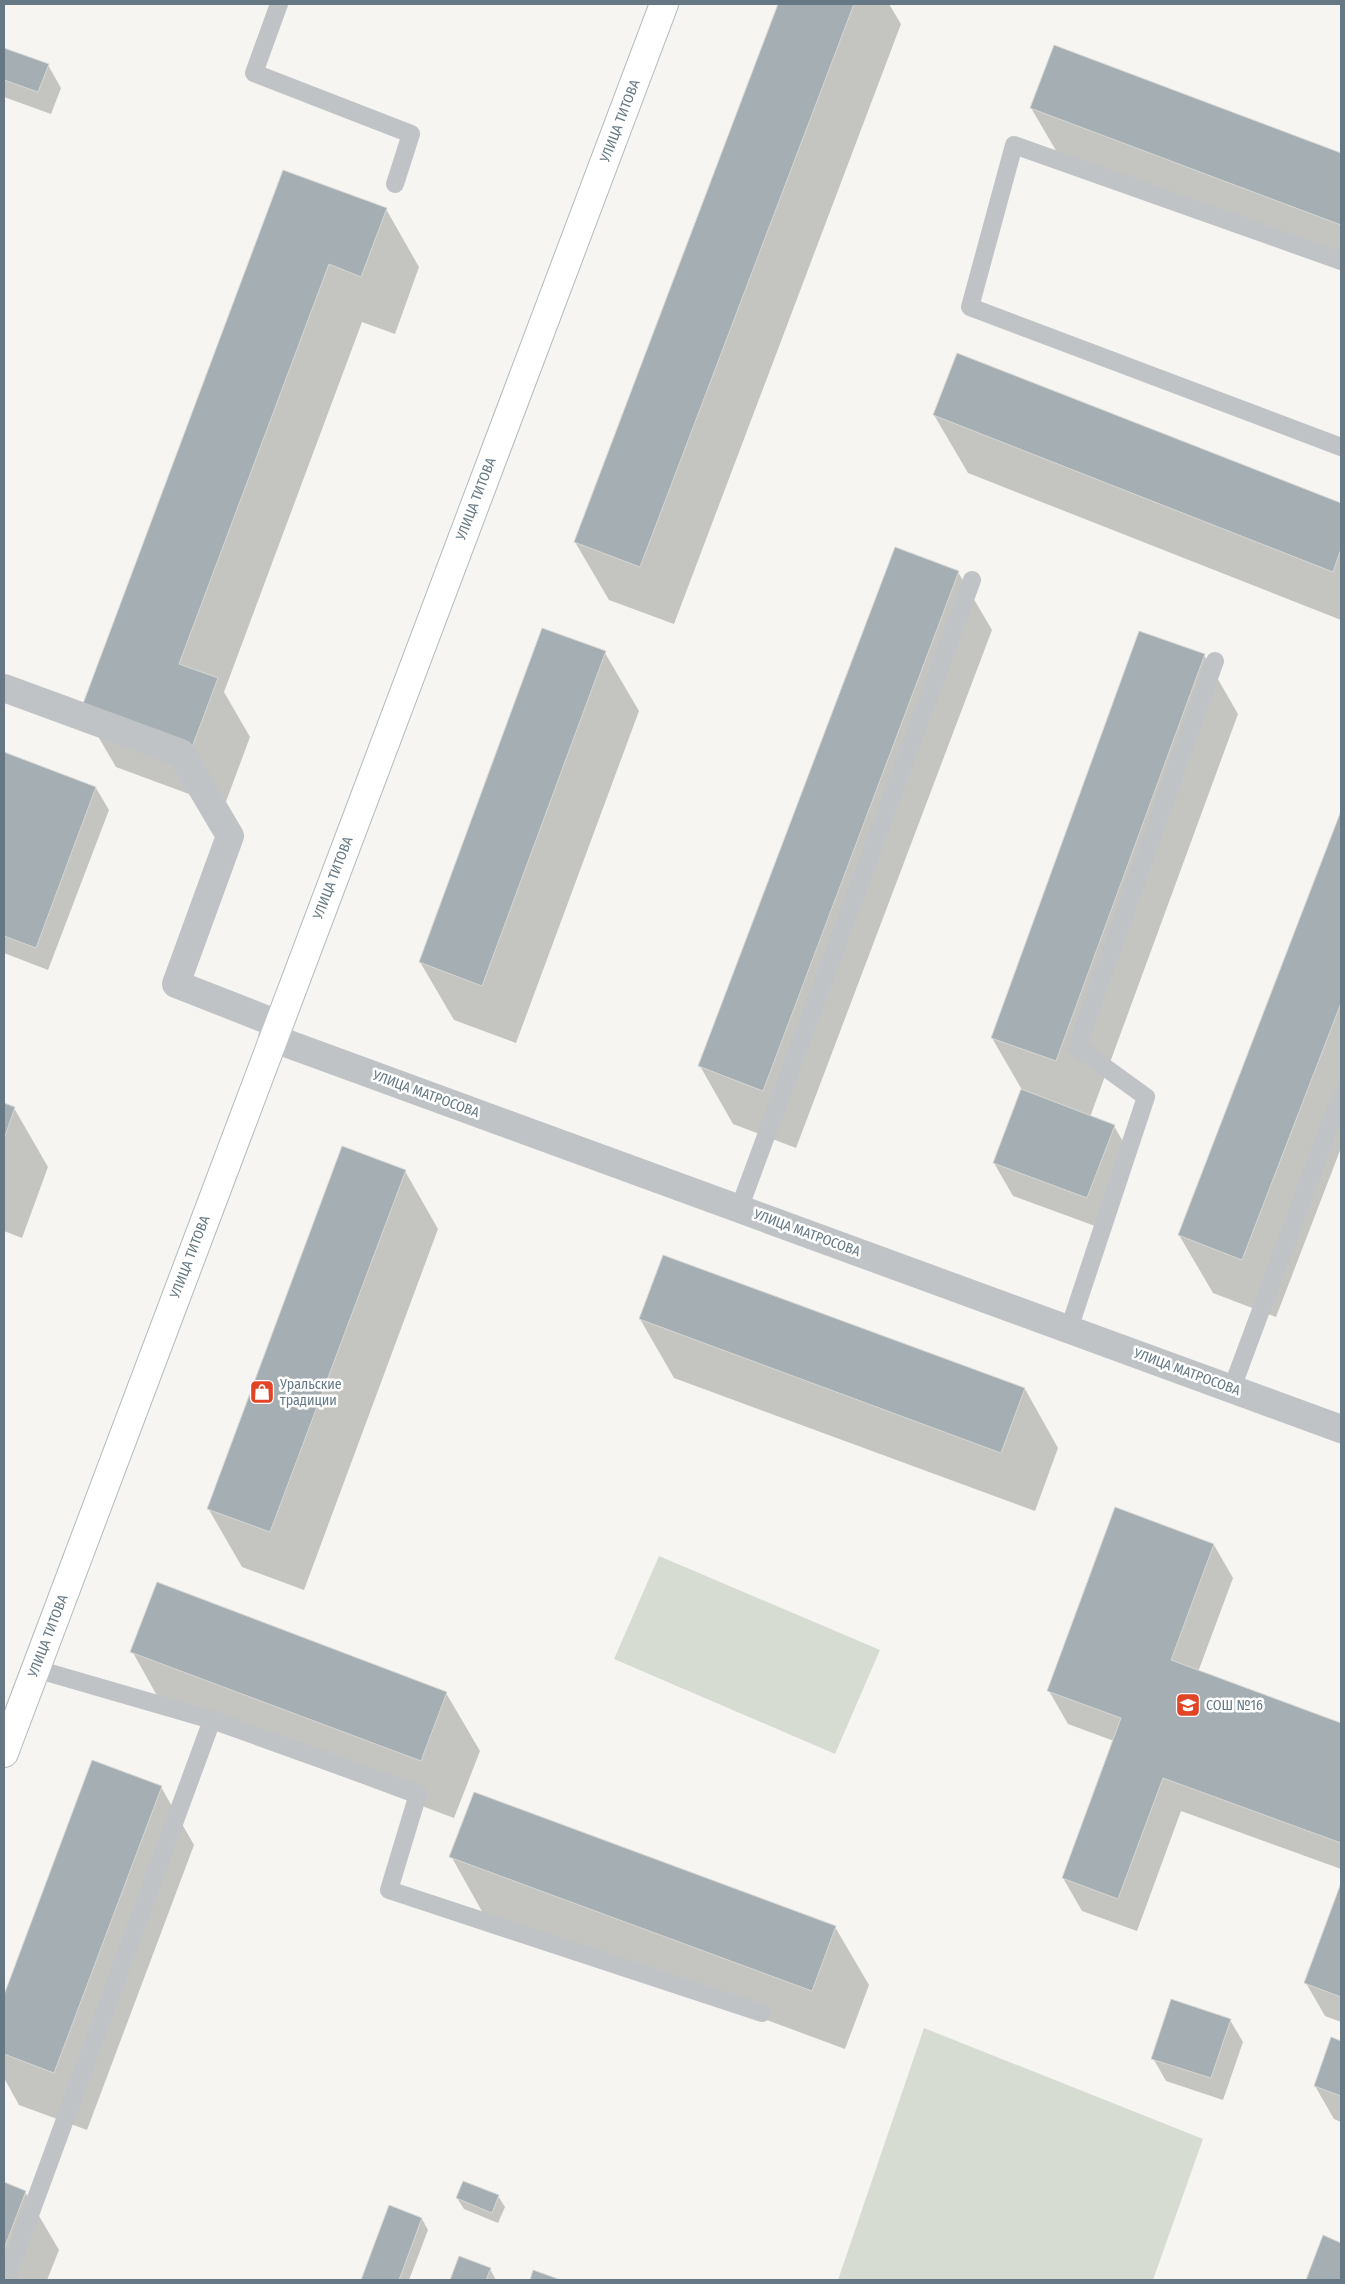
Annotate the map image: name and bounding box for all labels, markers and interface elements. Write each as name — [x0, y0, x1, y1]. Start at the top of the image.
street label: УЛИЦА ТИТОВА — [596, 77, 644, 166]
street label: УЛИЦА ТИТОВА — [452, 455, 500, 544]
street label: УЛИЦА ТИТОВА — [309, 834, 357, 923]
street label: УЛИЦА МАТРОСОВА — [369, 1066, 482, 1121]
street label: УЛИЦА МАТРОСОВА — [750, 1205, 863, 1260]
street label: УЛИЦА ТИТОВА — [166, 1213, 214, 1302]
street label: УЛИЦА МАТРОСОВА — [1130, 1344, 1243, 1399]
place label: Уральские традиции — [279, 1376, 342, 1409]
shop icon: Уральские традиции — [249, 1379, 275, 1405]
street label: УЛИЦА ТИТОВА — [24, 1592, 72, 1681]
school or university icon: СОШ №16 — [1175, 1692, 1201, 1718]
place label: СОШ №16 — [1206, 1697, 1263, 1714]

